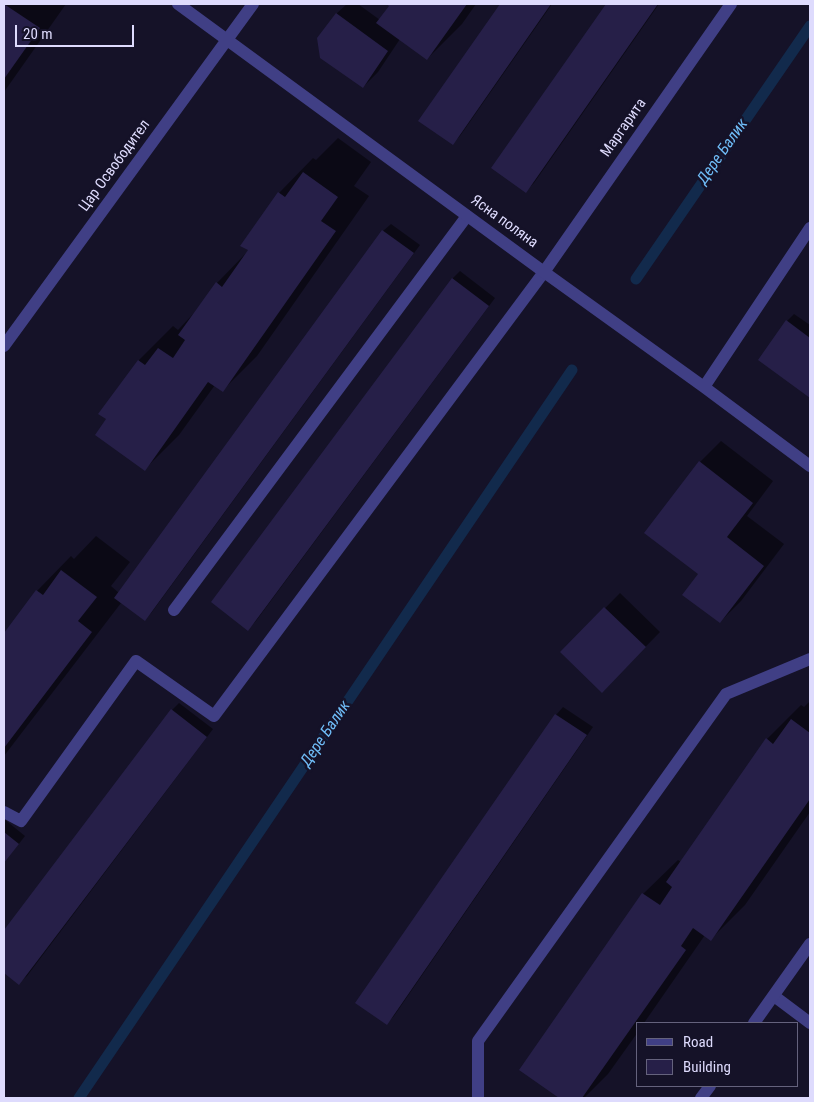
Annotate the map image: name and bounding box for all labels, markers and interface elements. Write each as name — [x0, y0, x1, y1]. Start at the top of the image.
scale bar — [18, 15, 136, 47]
text: 20 m — [23, 25, 53, 43]
street label: Маргарита — [597, 95, 651, 161]
water label: Дере Балик — [694, 116, 752, 188]
street label: Цар Освободител — [76, 117, 154, 215]
street label: Ясна поляна — [467, 192, 541, 252]
water label: Дере Балик — [297, 697, 355, 771]
legend — [636, 1022, 799, 1087]
text: Road — [683, 1033, 713, 1051]
text: Building — [683, 1058, 731, 1076]

